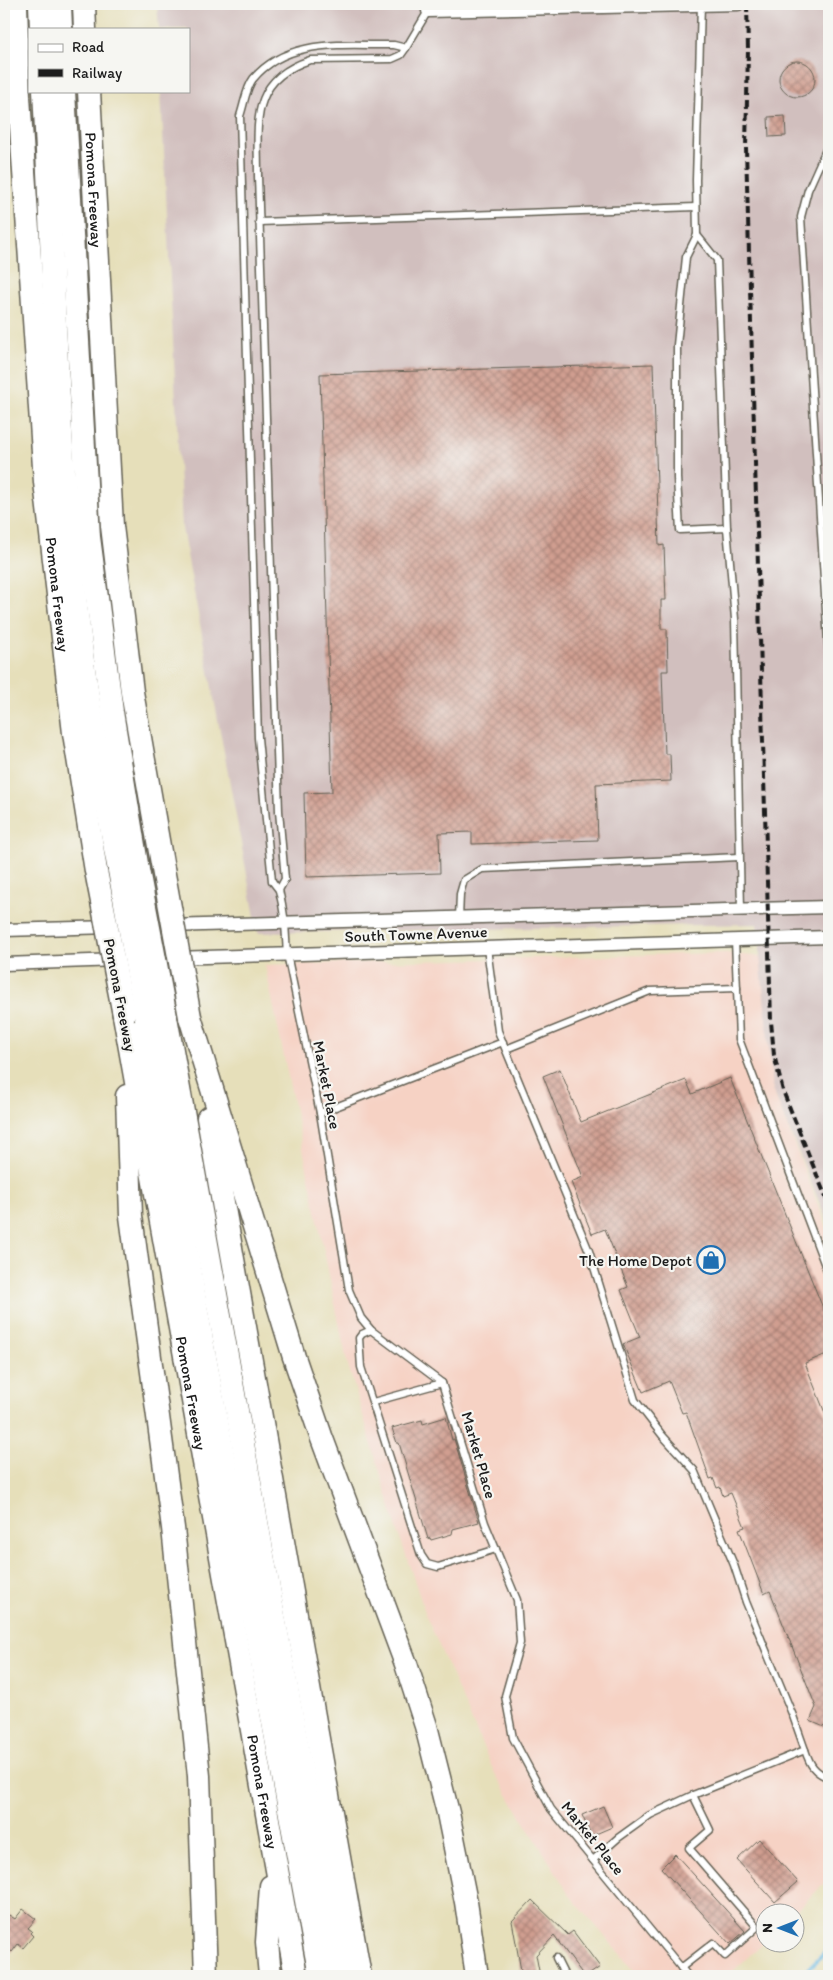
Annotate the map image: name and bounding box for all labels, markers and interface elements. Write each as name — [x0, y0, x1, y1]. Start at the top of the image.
legend — [28, 28, 190, 92]
text: Road — [72, 38, 105, 56]
text: Railway — [72, 64, 122, 82]
street label: Pomona Freeway — [82, 132, 107, 249]
street label: Pomona Freeway — [42, 536, 74, 653]
street label: South Towne Avenue — [344, 922, 488, 946]
street label: Pomona Freeway — [100, 937, 140, 1054]
street label: Market Place — [309, 1039, 345, 1131]
shop icon: The Home Depot — [696, 1245, 726, 1275]
place label: The Home Depot — [579, 1251, 692, 1270]
street label: Pomona Freeway — [172, 1334, 211, 1452]
street label: Market Place — [458, 1409, 500, 1501]
street label: Pomona Freeway — [243, 1733, 283, 1851]
street label: Market Place — [557, 1797, 629, 1879]
north arrow — [756, 1902, 806, 1952]
text: N — [759, 1923, 776, 1933]

